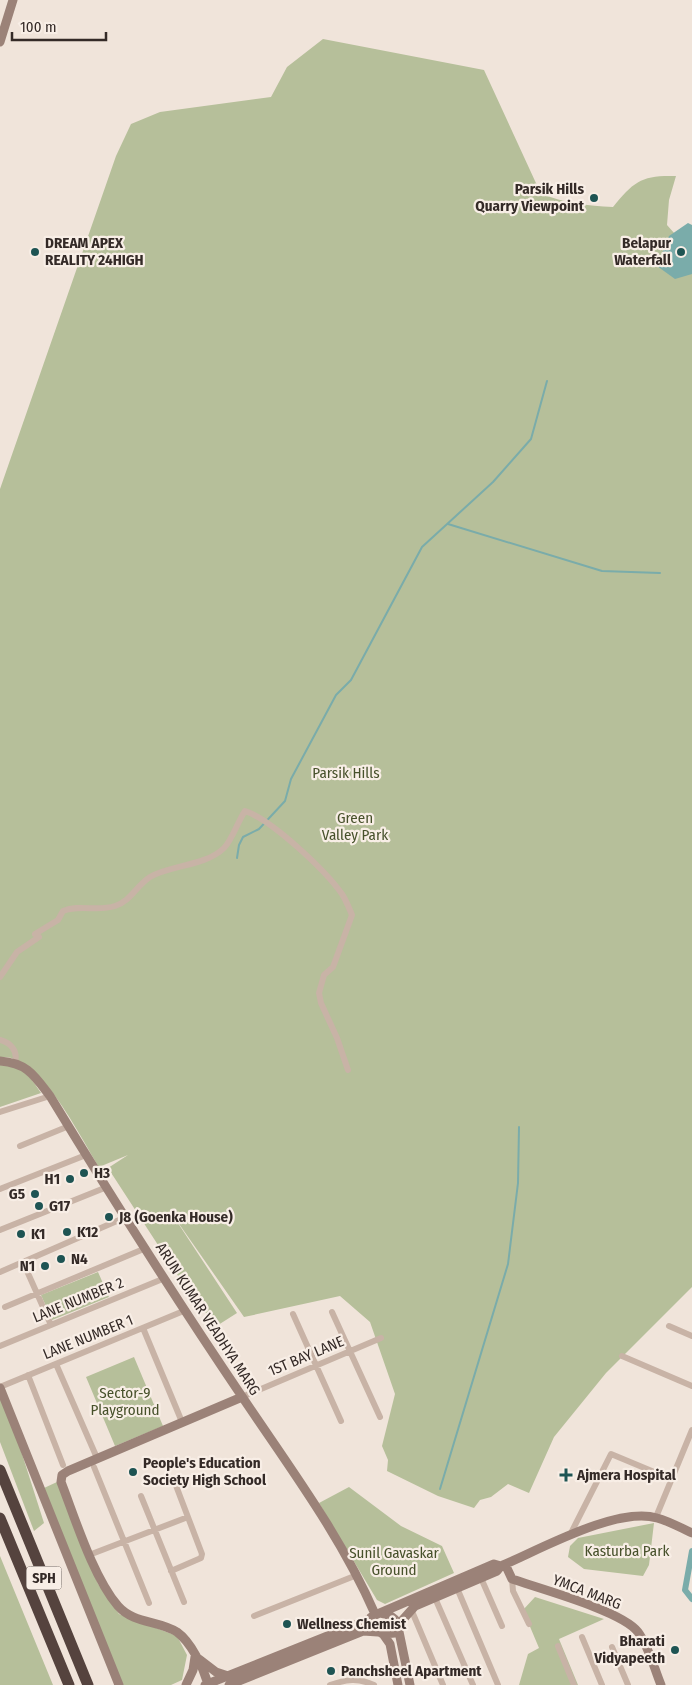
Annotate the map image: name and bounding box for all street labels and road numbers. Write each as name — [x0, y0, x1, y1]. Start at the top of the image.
street label: ARUN KUMAR VEADHYA MARG — [152, 1239, 264, 1399]
street label: LANE NUMBER 2 — [30, 1273, 126, 1326]
street label: LANE NUMBER 1 — [40, 1311, 136, 1363]
street label: 1ST BAY LANE — [265, 1332, 347, 1380]
road number: SPH — [27, 1566, 62, 1590]
street label: YMCA MARG — [550, 1571, 624, 1613]

